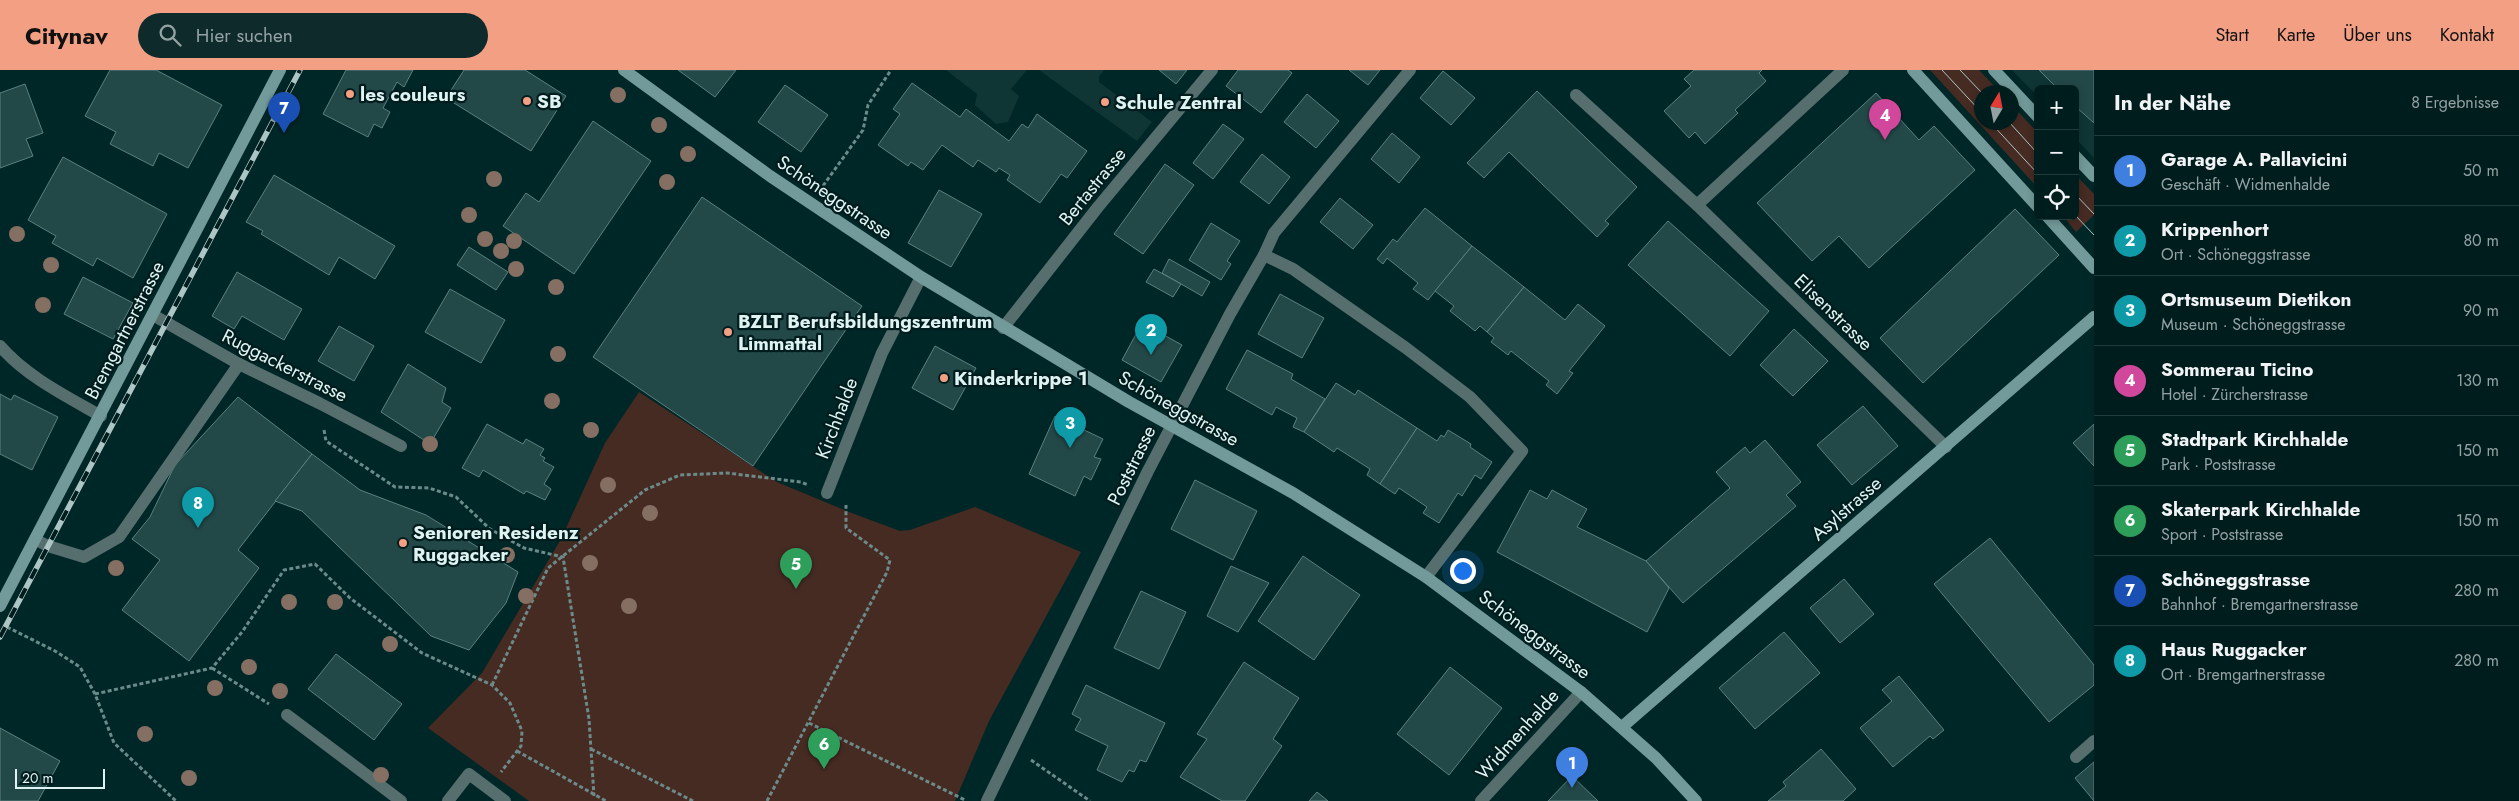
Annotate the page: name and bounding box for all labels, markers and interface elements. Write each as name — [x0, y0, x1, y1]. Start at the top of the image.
search box — [138, 13, 488, 58]
text: Citynav — [25, 18, 108, 53]
icon: search — [156, 21, 184, 49]
text: Hier suchen — [196, 22, 293, 49]
text: Start — [2215, 22, 2249, 48]
text: Karte — [2277, 22, 2315, 48]
text: Über uns — [2343, 22, 2412, 48]
text: Kontakt — [2440, 22, 2494, 48]
place label: les couleurs — [360, 81, 466, 108]
north arrow — [1974, 85, 2019, 130]
map controls — [2034, 85, 2079, 220]
button: + — [2034, 85, 2079, 130]
marker: les couleurs — [344, 88, 356, 100]
place label: SB — [537, 88, 562, 115]
text: In der Nähe — [2114, 88, 2231, 118]
place label: Schule Zentral — [1115, 89, 1242, 116]
text: 8 Ergebnisse — [2411, 91, 2499, 114]
pin: 7 — [268, 92, 300, 133]
marker: SB — [521, 95, 533, 107]
marker: Schule Zentral — [1099, 96, 1111, 108]
pin: 4 — [1869, 99, 1901, 140]
button: − — [2034, 130, 2079, 175]
street label: Bertastrasse — [1052, 141, 1132, 231]
text: Garage A. Pallavicini — [2161, 146, 2347, 173]
street label: Schöneggstrasse — [772, 149, 898, 246]
text: 1 — [2126, 159, 2134, 182]
text: 50 m — [2463, 159, 2499, 182]
text: Geschäft · Widmenhalde — [2161, 173, 2330, 196]
button: locate — [2034, 175, 2079, 220]
text: Krippenhort — [2161, 216, 2268, 243]
text: 2 — [2125, 229, 2135, 252]
text: 80 m — [2463, 229, 2499, 252]
text: Ort · Schöneggstrasse — [2161, 243, 2310, 266]
street label: Bremgartnerstrasse — [78, 256, 171, 404]
street label: Elisenstrasse — [1788, 268, 1879, 357]
text: Ortsmuseum Dietikon — [2161, 286, 2352, 313]
text: 3 — [2125, 299, 2135, 322]
text: 90 m — [2463, 299, 2499, 322]
place label: BZLT Berufsbildungszentrum Limmattal — [738, 308, 992, 357]
text: Museum · Schöneggstrasse — [2161, 313, 2345, 336]
pin: 2 — [1135, 314, 1167, 355]
street label: Ruggackerstrasse — [217, 322, 352, 409]
marker: BZLT Berufsbildungszentrum Limmattal — [722, 326, 734, 338]
text: Sommerau Ticino — [2161, 356, 2313, 383]
street label: Schöneggstrasse — [1114, 364, 1244, 453]
place label: Kinderkrippe 1 — [954, 365, 1088, 392]
text: 4 — [2124, 369, 2136, 392]
text: 130 m — [2456, 369, 2499, 392]
marker: Kinderkrippe 1 — [938, 372, 950, 384]
street label: Kirchhalde — [809, 373, 864, 463]
text: Hotel · Zürcherstrasse — [2161, 383, 2308, 406]
pin: 3 — [1054, 407, 1086, 448]
street label: Poststrasse — [1101, 421, 1162, 510]
text: Stadtpark Kirchhalde — [2161, 426, 2348, 453]
text: 5 — [2125, 439, 2135, 462]
text: 150 m — [2456, 439, 2499, 462]
text: Park · Poststrasse — [2161, 453, 2276, 476]
street label: Asylstrasse — [1805, 470, 1888, 547]
pin: 8 — [182, 487, 214, 528]
text: Skaterpark Kirchhalde — [2161, 496, 2360, 523]
text: 6 — [2125, 509, 2135, 532]
text: 150 m — [2456, 509, 2499, 532]
place label: Senioren Residenz Ruggacker — [413, 519, 579, 568]
text: Sport · Poststrasse — [2161, 523, 2283, 546]
marker: Senioren Residenz Ruggacker — [397, 537, 409, 549]
pin: 5 — [780, 548, 812, 589]
your location — [1450, 558, 1476, 584]
text: Schöneggstrasse — [2161, 566, 2310, 593]
text: 7 — [2125, 579, 2135, 602]
text: 280 m — [2454, 579, 2499, 602]
street label: Schöneggstrasse — [1473, 583, 1597, 686]
text: Bahnhof · Bremgartnerstrasse — [2161, 593, 2358, 616]
text: Haus Ruggacker — [2161, 636, 2307, 663]
text: 8 — [2125, 649, 2135, 672]
text: 280 m — [2454, 649, 2499, 672]
text: Ort · Bremgartnerstrasse — [2161, 663, 2325, 686]
street label: Widmenhalde — [1469, 683, 1565, 785]
pin: 6 — [808, 728, 840, 769]
pin: 1 — [1556, 747, 1588, 788]
scale bar — [15, 766, 105, 789]
text: 20 m — [22, 768, 54, 788]

